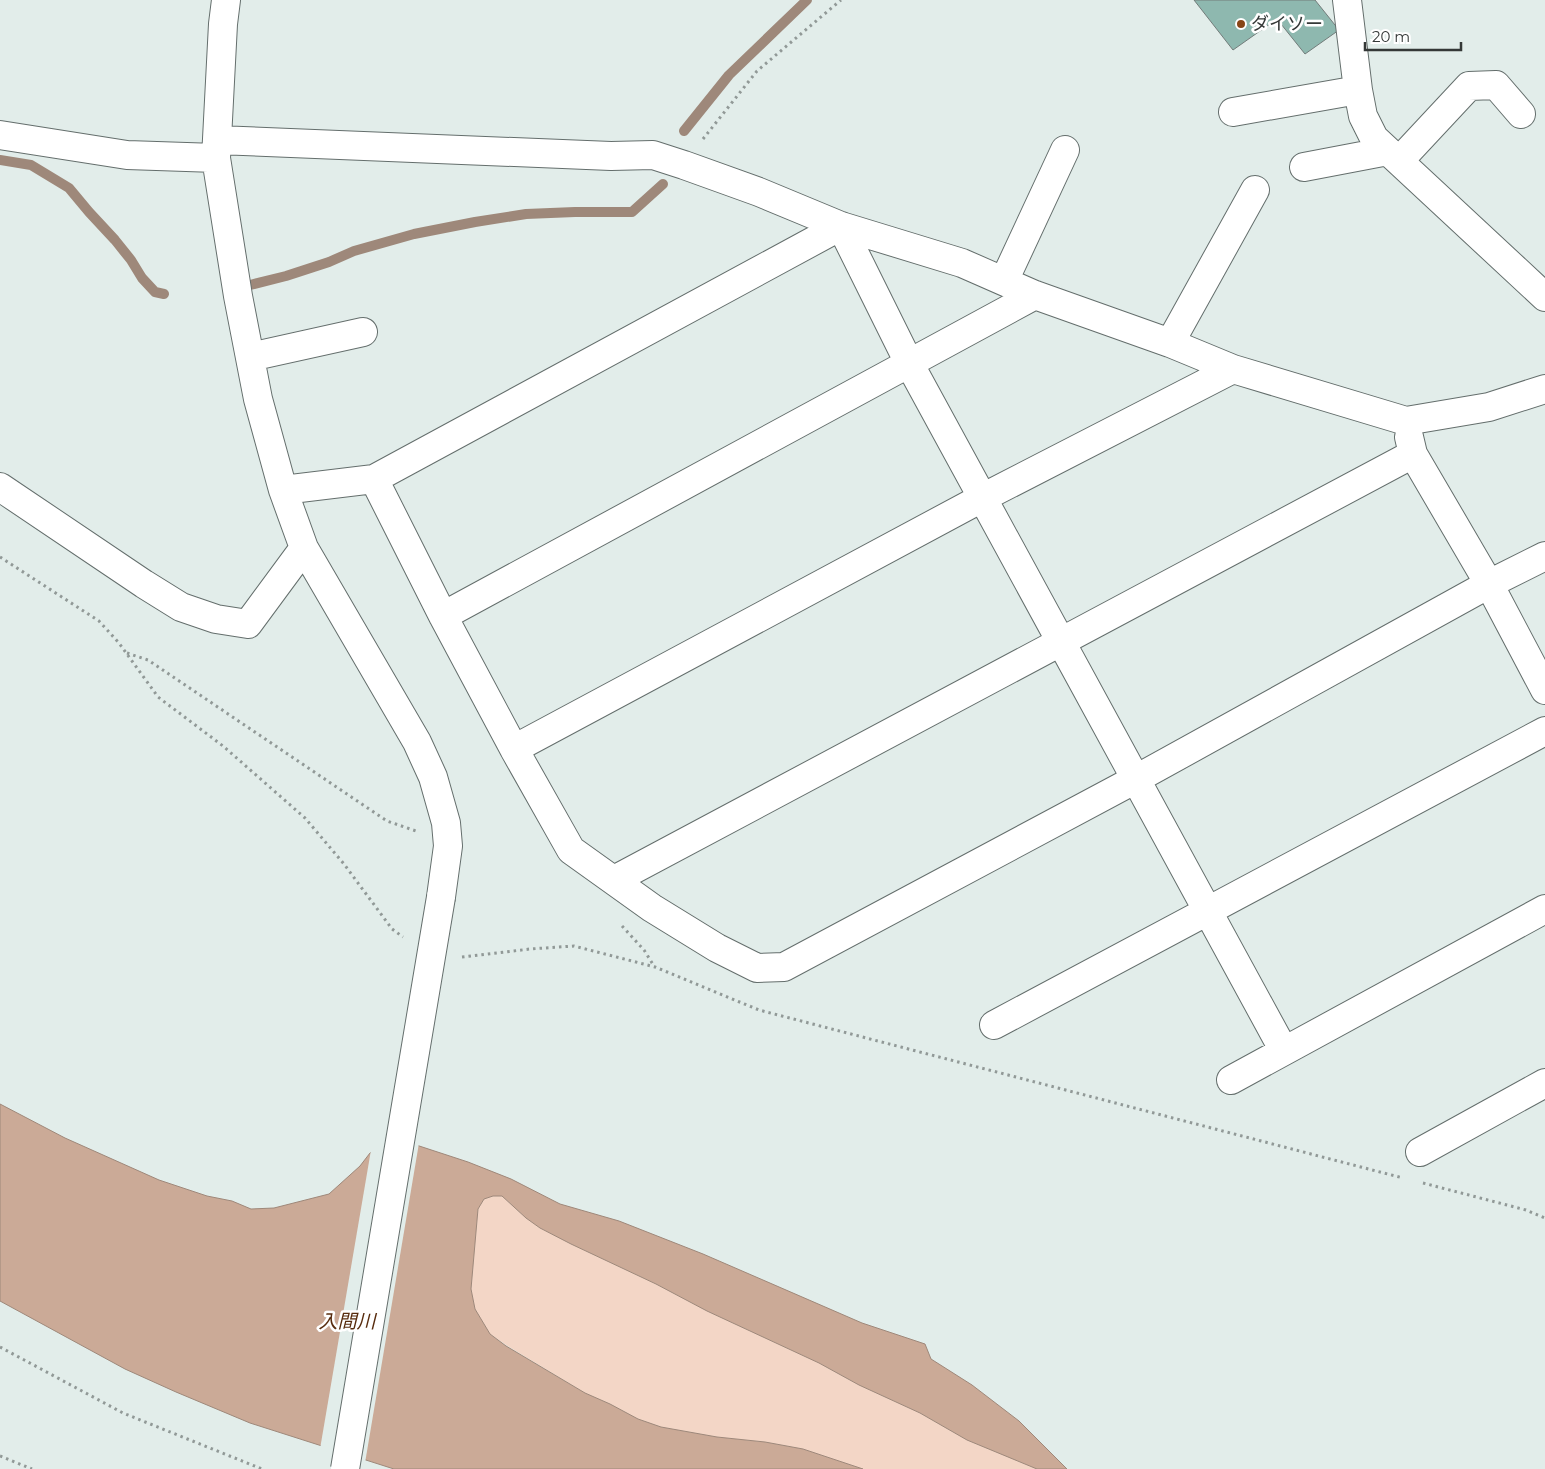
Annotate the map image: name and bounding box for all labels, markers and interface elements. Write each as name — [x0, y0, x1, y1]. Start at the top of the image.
place label: ダイソー — [1251, 13, 1323, 35]
marker: ダイソー — [1235, 18, 1247, 30]
scale bar — [1365, 20, 1461, 52]
text: 20 m — [1372, 27, 1410, 46]
water label: 入間川 — [318, 1310, 377, 1333]

